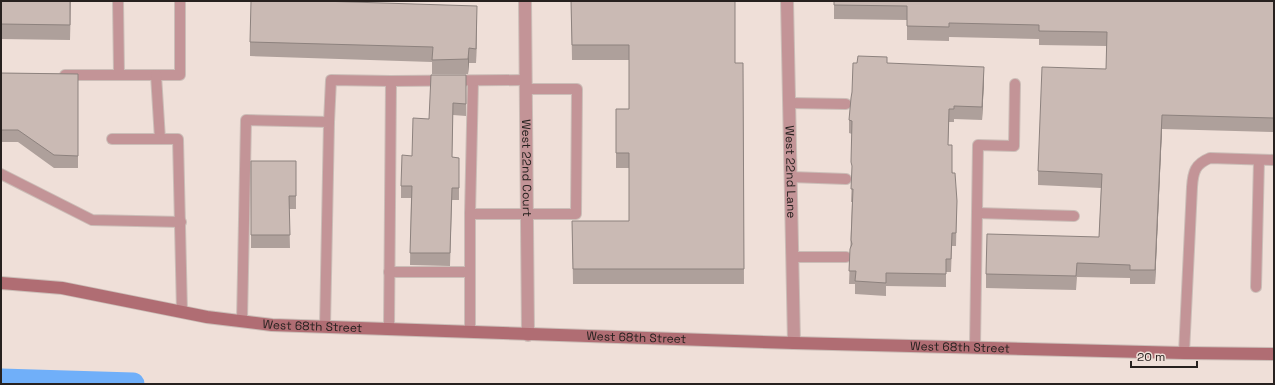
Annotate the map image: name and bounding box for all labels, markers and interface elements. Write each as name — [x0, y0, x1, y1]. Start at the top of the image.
street label: West 22nd Court — [518, 119, 535, 217]
street label: West 22nd Lane — [782, 125, 799, 219]
street label: West 68th Street — [262, 316, 363, 336]
street label: West 68th Street — [586, 328, 686, 347]
street label: West 68th Street — [910, 338, 1010, 357]
scale bar — [1131, 343, 1197, 369]
text: 20 m — [1137, 349, 1165, 365]

